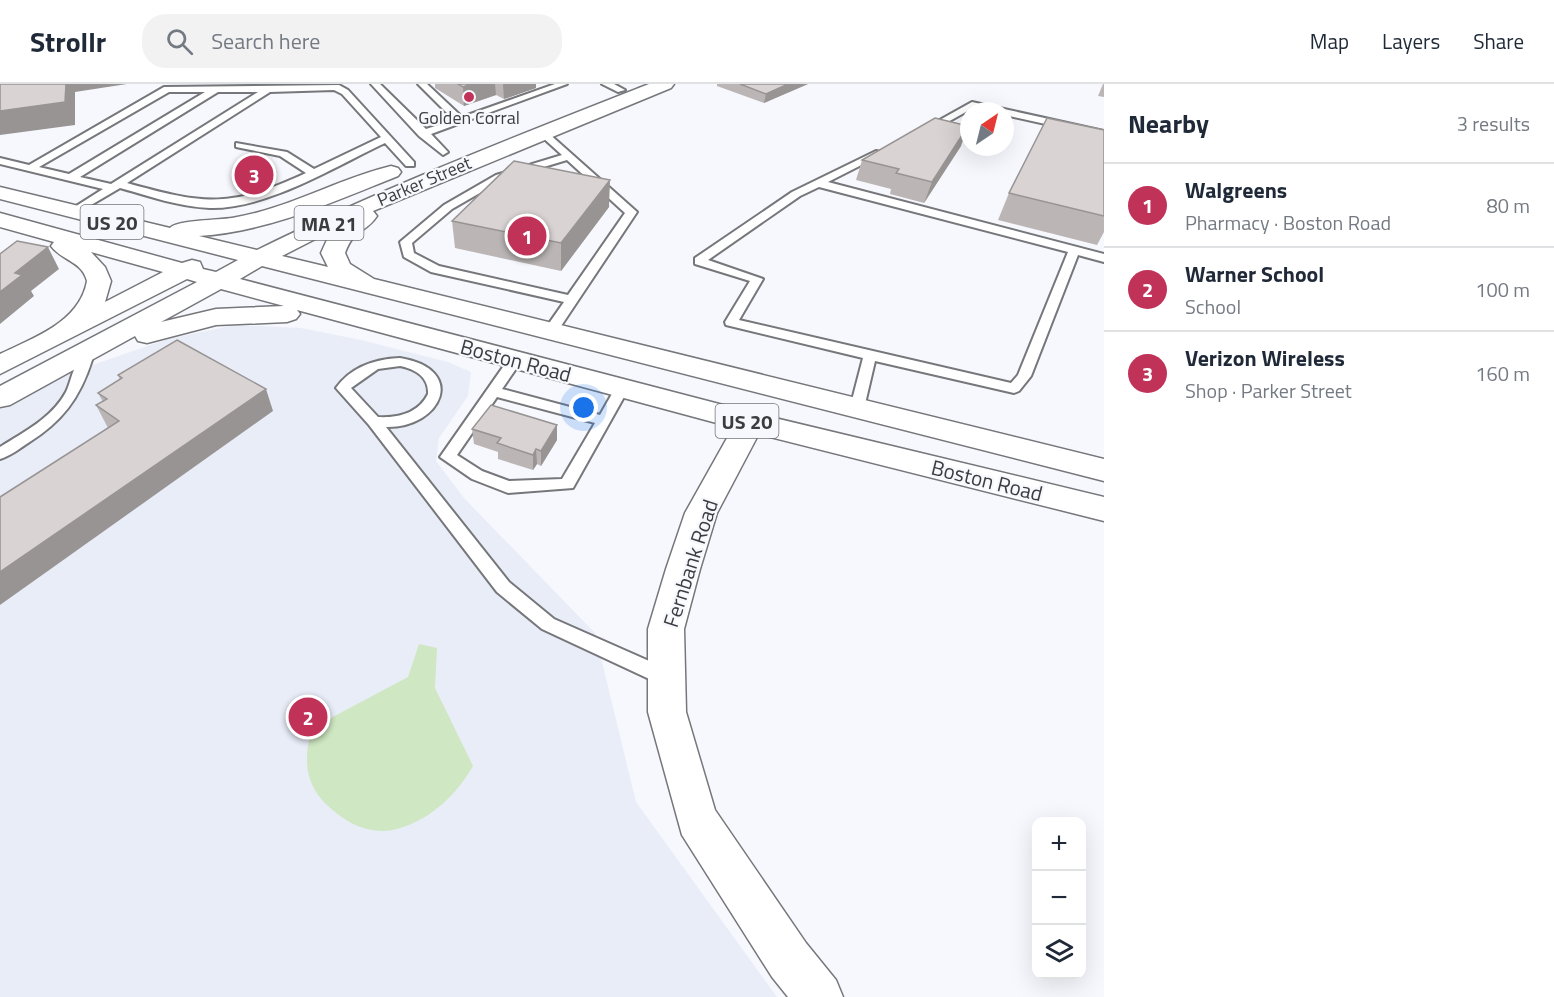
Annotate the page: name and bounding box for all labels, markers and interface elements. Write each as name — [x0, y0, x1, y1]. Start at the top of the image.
search box — [142, 14, 562, 68]
text: Strollr — [30, 20, 106, 63]
text: Search here — [211, 24, 320, 58]
icon: search — [163, 25, 196, 58]
text: Map — [1310, 25, 1349, 57]
text: Layers — [1382, 25, 1440, 57]
text: Share — [1473, 25, 1524, 57]
marker: Golden Corral — [462, 90, 476, 104]
north arrow — [960, 102, 1014, 156]
place label: Golden Corral — [418, 104, 520, 131]
text: Nearby — [1128, 104, 1209, 143]
text: 3 results — [1457, 108, 1530, 139]
street label: Parker Street — [373, 149, 476, 213]
pin: 3 — [234, 152, 274, 197]
text: Walgreens — [1185, 173, 1287, 207]
text: 1 — [1142, 190, 1153, 221]
text: 80 m — [1486, 190, 1530, 221]
road number: US 20 — [80, 205, 144, 239]
road number: MA 21 — [294, 206, 364, 240]
text: Pharmacy · Boston Road — [1185, 207, 1391, 238]
pin: 1 — [508, 214, 546, 258]
text: Warner School — [1185, 257, 1324, 291]
text: 2 — [1142, 274, 1153, 305]
text: 100 m — [1475, 274, 1530, 305]
text: School — [1185, 291, 1241, 322]
street label: Boston Road — [457, 330, 575, 390]
text: Verizon Wireless — [1185, 341, 1345, 375]
text: 3 — [1142, 358, 1153, 389]
text: 160 m — [1475, 358, 1530, 389]
text: Shop · Parker Street — [1185, 375, 1352, 406]
your location — [569, 393, 598, 422]
road number: US 20 — [716, 404, 778, 438]
street label: Boston Road — [928, 451, 1046, 509]
street label: Fernbank Road — [654, 495, 726, 631]
pin: 2 — [288, 694, 328, 740]
map controls — [1032, 817, 1086, 979]
button: + — [1032, 817, 1086, 871]
button: − — [1032, 871, 1086, 925]
button: layers — [1032, 925, 1086, 979]

